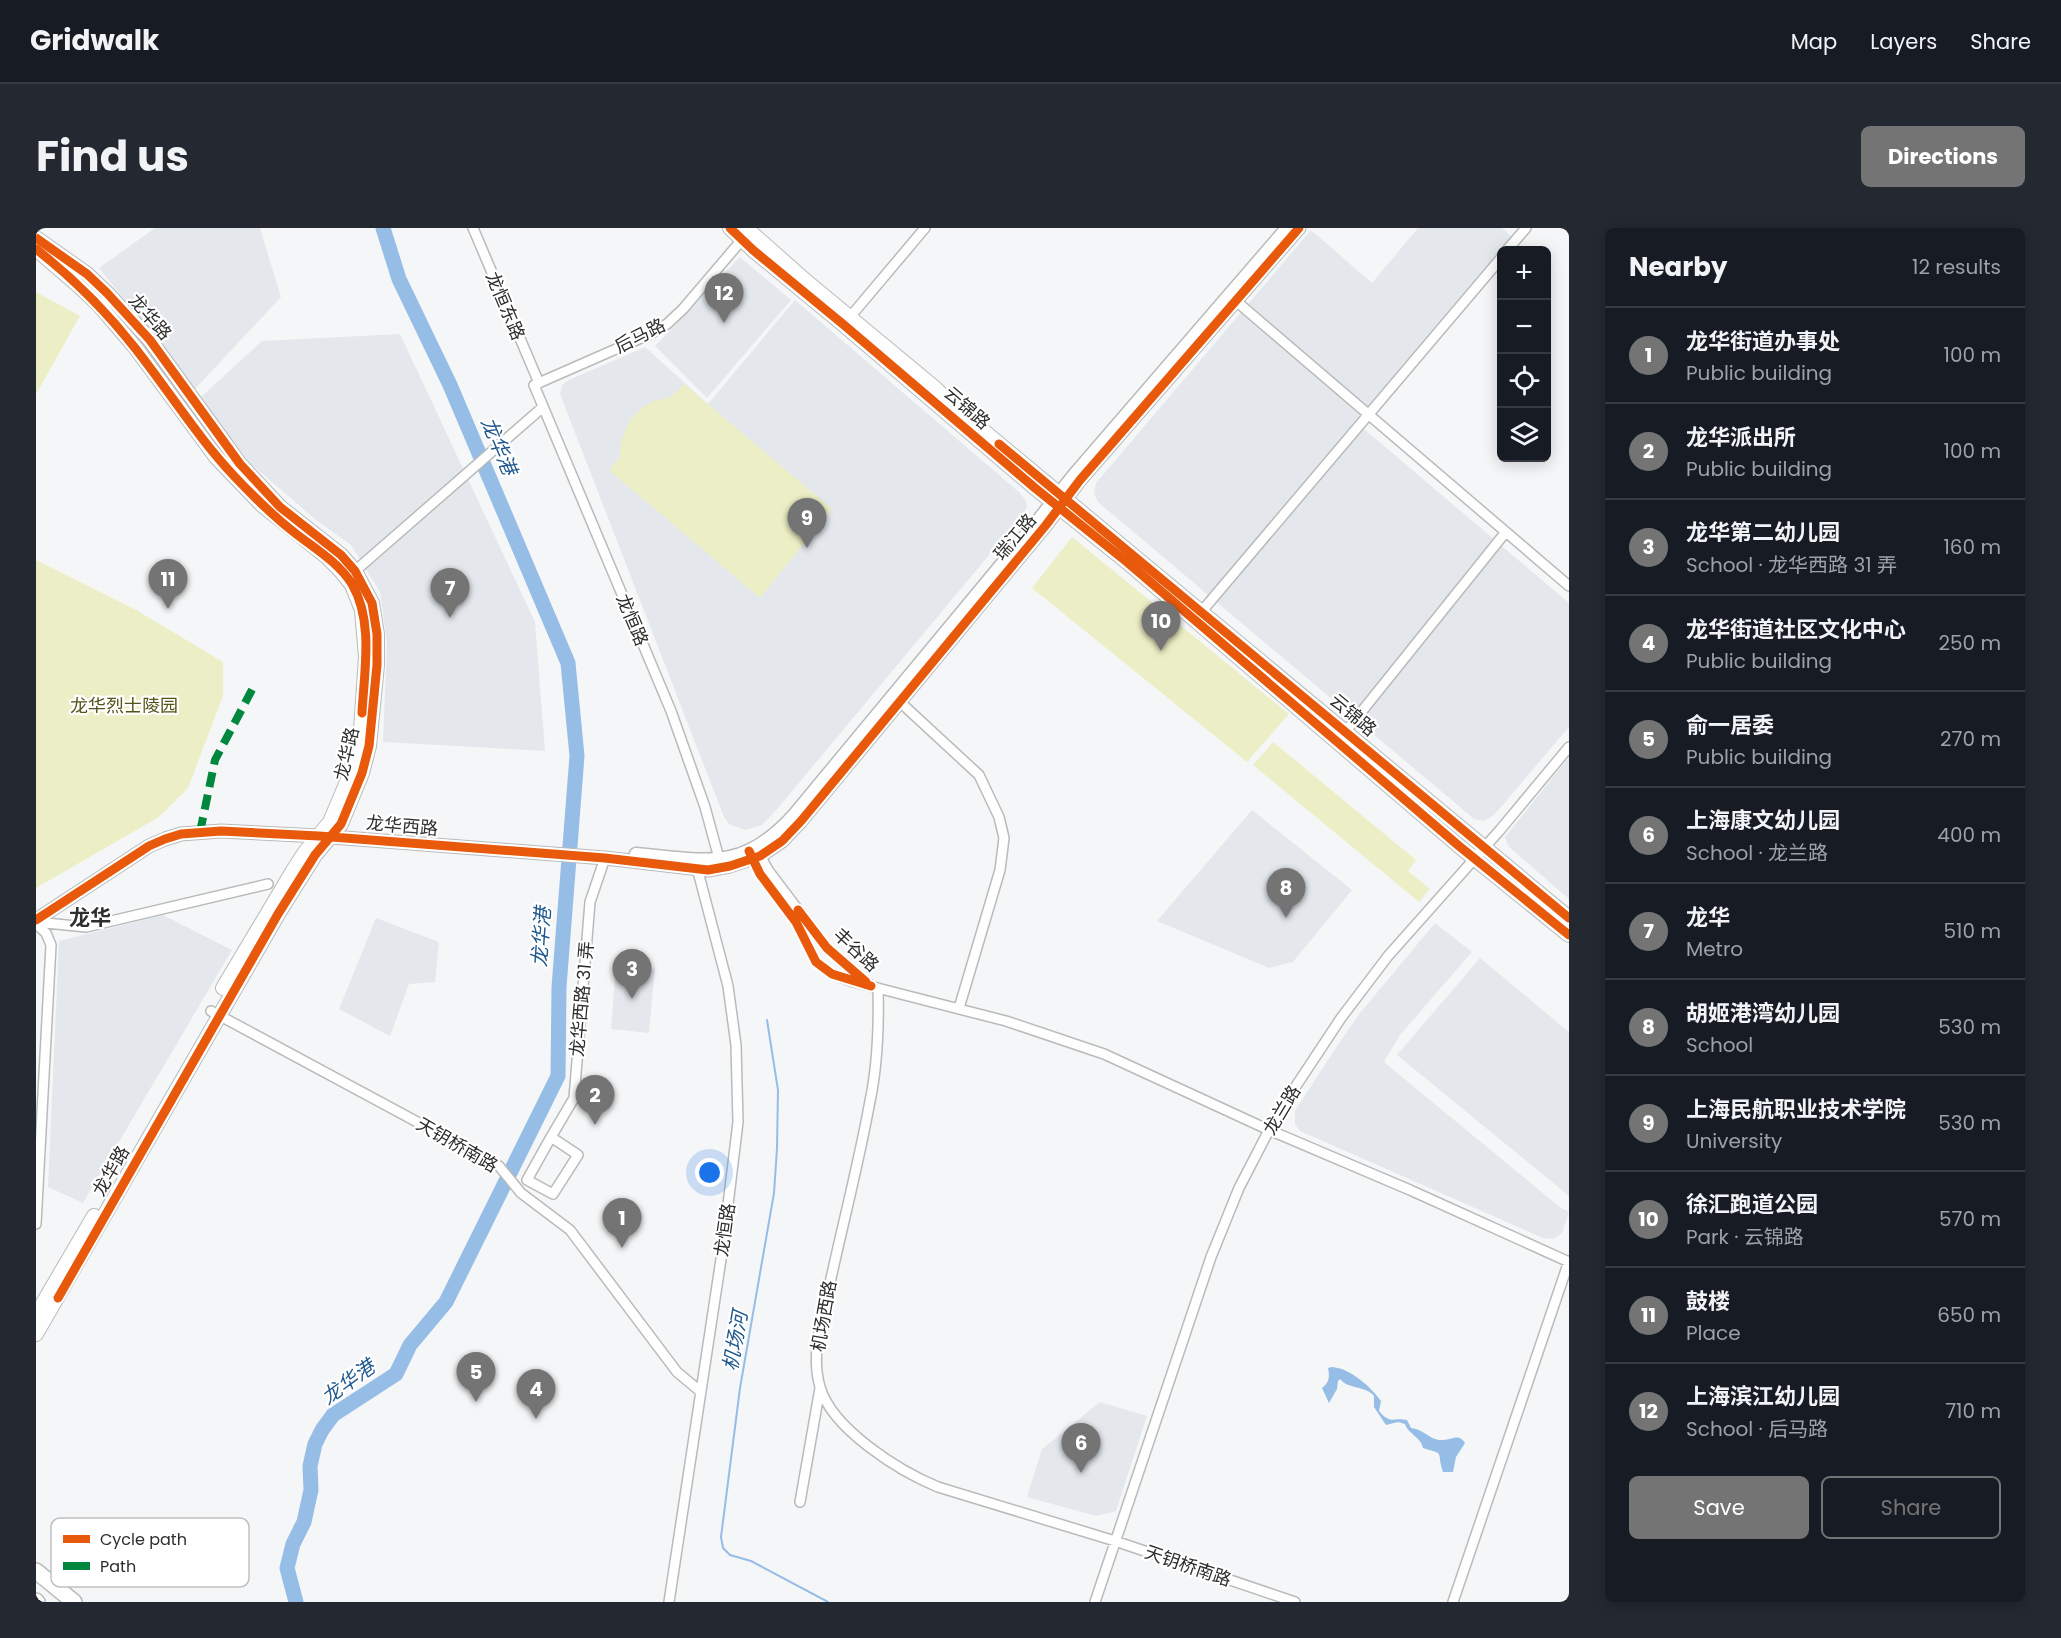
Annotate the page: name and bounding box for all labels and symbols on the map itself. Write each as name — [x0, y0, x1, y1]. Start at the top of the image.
street label: 龙恒东路 — [480, 268, 531, 344]
pin: 12 — [704, 274, 744, 323]
street label: 龙华路 — [123, 288, 178, 345]
street label: 后马路 — [610, 312, 670, 359]
street label: 云锦路 — [939, 380, 996, 435]
water label: 龙华港 — [474, 413, 525, 482]
pin: 9 — [788, 498, 826, 548]
street label: 瑞江路 — [988, 508, 1042, 565]
pin: 11 — [148, 560, 188, 609]
pin: 7 — [430, 568, 470, 618]
street label: 龙恒路 — [610, 590, 655, 650]
pin: 10 — [1142, 602, 1180, 651]
street label: 云锦路 — [1325, 688, 1382, 742]
park label: 龙华烈士陵园 — [70, 693, 178, 718]
street label: 龙华路 — [328, 725, 365, 783]
street label: 龙华西路 — [365, 810, 439, 841]
pin: 8 — [1266, 868, 1306, 918]
district label: 龙华 — [69, 903, 111, 932]
water label: 龙华港 — [525, 903, 557, 968]
street label: 丰谷路 — [828, 922, 885, 977]
street label: 龙华西路 31 弄 — [564, 940, 599, 1058]
pin: 3 — [612, 950, 652, 999]
pin: 2 — [576, 1076, 614, 1125]
street label: 龙兰路 — [1257, 1080, 1306, 1139]
street label: 天钥桥南路 — [412, 1111, 502, 1178]
street label: 龙华路 — [86, 1141, 135, 1200]
your location — [695, 1158, 724, 1187]
pin: 1 — [602, 1198, 642, 1248]
street label: 龙恒路 — [708, 1201, 741, 1258]
street label: 机场西路 — [805, 1278, 842, 1354]
water label: 机场河 — [716, 1305, 755, 1373]
water label: 龙华港 — [316, 1351, 383, 1411]
pin: 5 — [456, 1352, 496, 1402]
pin: 4 — [516, 1370, 556, 1419]
pin: 6 — [1062, 1424, 1100, 1473]
legend — [51, 1518, 249, 1587]
text: Cycle path — [100, 1528, 187, 1551]
street label: 天钥桥南路 — [1142, 1539, 1235, 1592]
text: Path — [100, 1555, 136, 1578]

